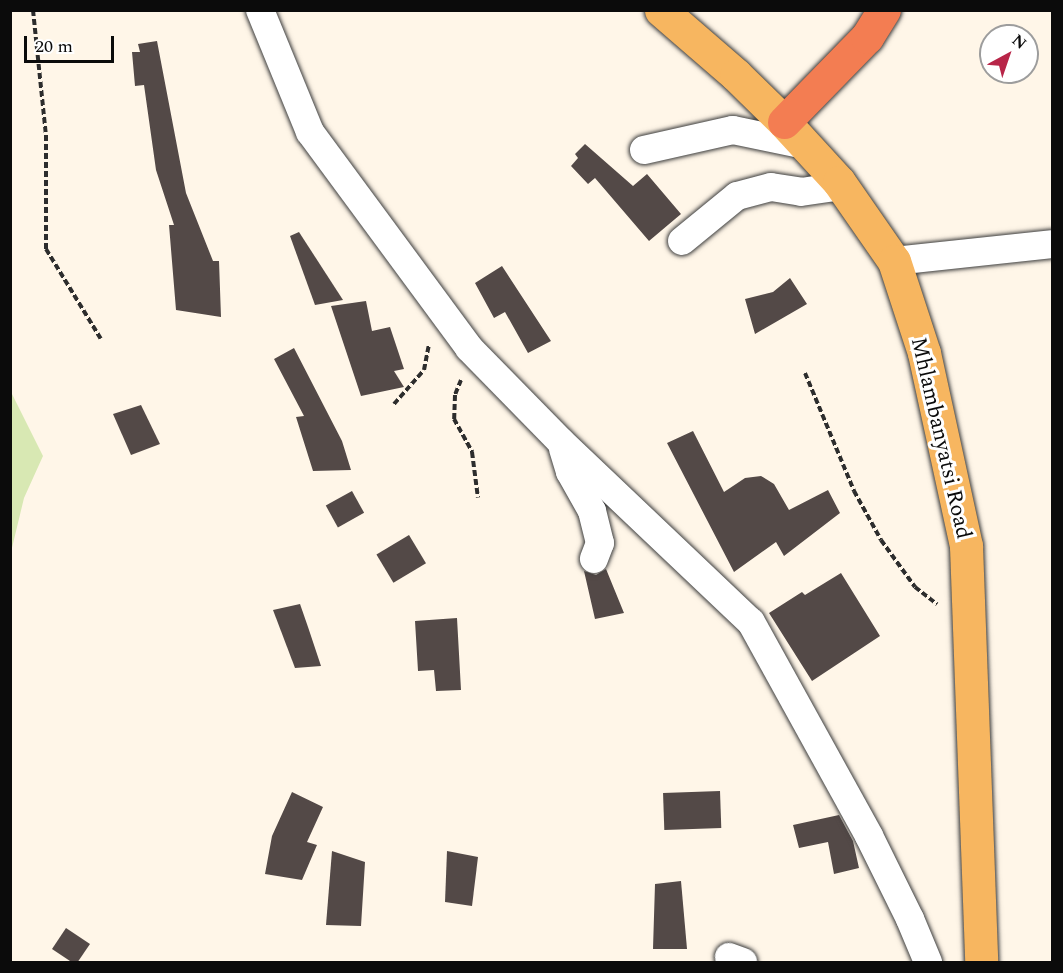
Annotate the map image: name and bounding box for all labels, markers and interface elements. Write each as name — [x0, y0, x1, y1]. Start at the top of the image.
scale bar — [27, 24, 117, 62]
north arrow — [979, 24, 1039, 84]
text: N — [1007, 28, 1032, 55]
text: 20 m — [35, 33, 73, 60]
street label: Mhlambanyatsi Road — [905, 335, 977, 541]

